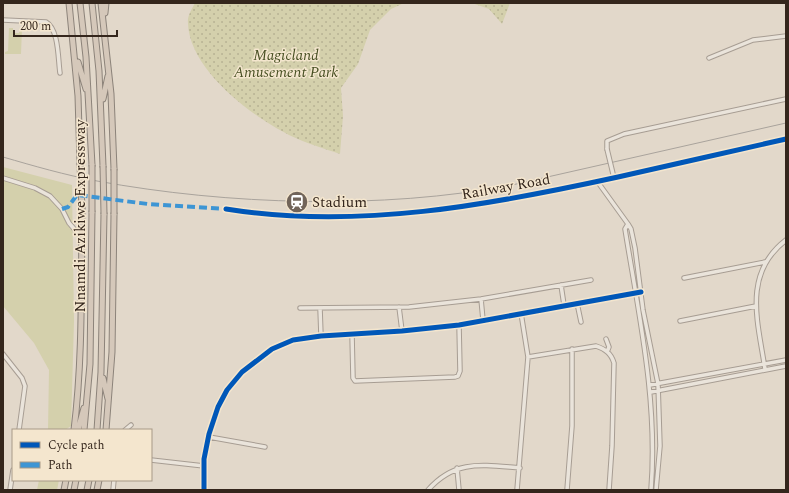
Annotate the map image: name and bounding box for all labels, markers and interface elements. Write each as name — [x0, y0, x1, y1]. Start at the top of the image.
scale bar — [14, 12, 117, 38]
text: 200 m — [20, 17, 51, 36]
park label: Magicland Amusement Park — [233, 44, 338, 84]
street label: Nnamdi Azikiwe Expressway — [69, 119, 92, 313]
street label: Railway Road — [460, 168, 552, 206]
station icon: Stadium — [284, 189, 310, 215]
place label: Stadium — [312, 191, 367, 214]
legend — [12, 429, 152, 481]
text: Cycle path — [48, 436, 105, 455]
text: Path — [48, 456, 73, 475]

